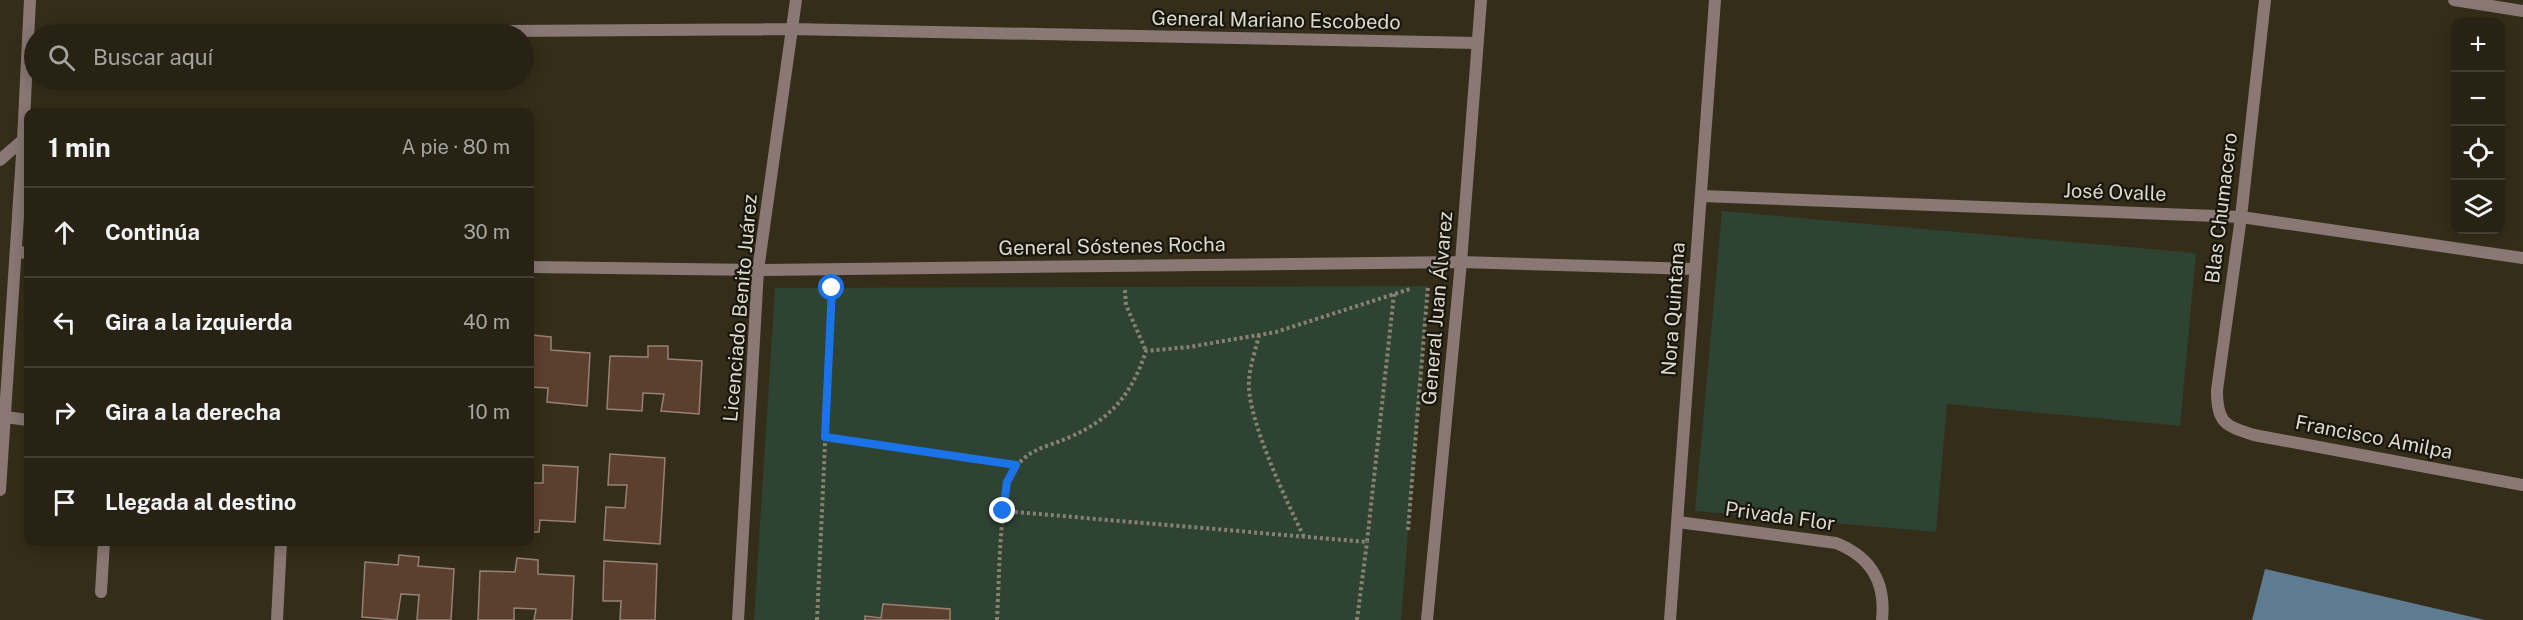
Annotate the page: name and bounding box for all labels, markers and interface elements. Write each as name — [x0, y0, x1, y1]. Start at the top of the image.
street label: General Mariano Escobedo — [1151, 6, 1401, 34]
map controls — [2451, 18, 2505, 234]
button: + — [2451, 18, 2505, 72]
search box — [24, 24, 534, 90]
icon: search — [45, 41, 78, 74]
text: Buscar aquí — [93, 44, 213, 70]
button: − — [2451, 72, 2505, 126]
button: locate — [2451, 126, 2505, 180]
street label: Blas Chumacero — [2200, 131, 2242, 285]
text: 1 min — [48, 132, 111, 163]
text: A pie · 80 m — [401, 135, 510, 159]
street label: José Ovalle — [2063, 178, 2167, 206]
button: layers — [2451, 180, 2505, 234]
street label: Licenciado Benito Juárez — [718, 193, 762, 423]
street label: General Juan Álvarez — [1416, 210, 1457, 406]
icon: ahead — [48, 216, 81, 249]
text: Continúa — [105, 219, 200, 245]
text: 30 m — [463, 220, 510, 244]
street label: General Sóstenes Rocha — [998, 232, 1226, 260]
street label: Nora Quintana — [1656, 241, 1690, 377]
route start — [818, 274, 844, 300]
icon: left — [48, 306, 81, 339]
text: Gira a la izquierda — [105, 309, 292, 335]
text: 40 m — [463, 310, 510, 334]
icon: right — [48, 396, 81, 429]
text: Gira a la derecha — [105, 399, 281, 425]
text: 10 m — [467, 400, 510, 424]
street label: Francisco Amilpa — [2293, 410, 2455, 464]
icon: arrive — [48, 486, 81, 519]
text: Llegada al destino — [105, 489, 296, 515]
street label: Privada Flor — [1723, 496, 1837, 536]
route end — [989, 497, 1015, 523]

